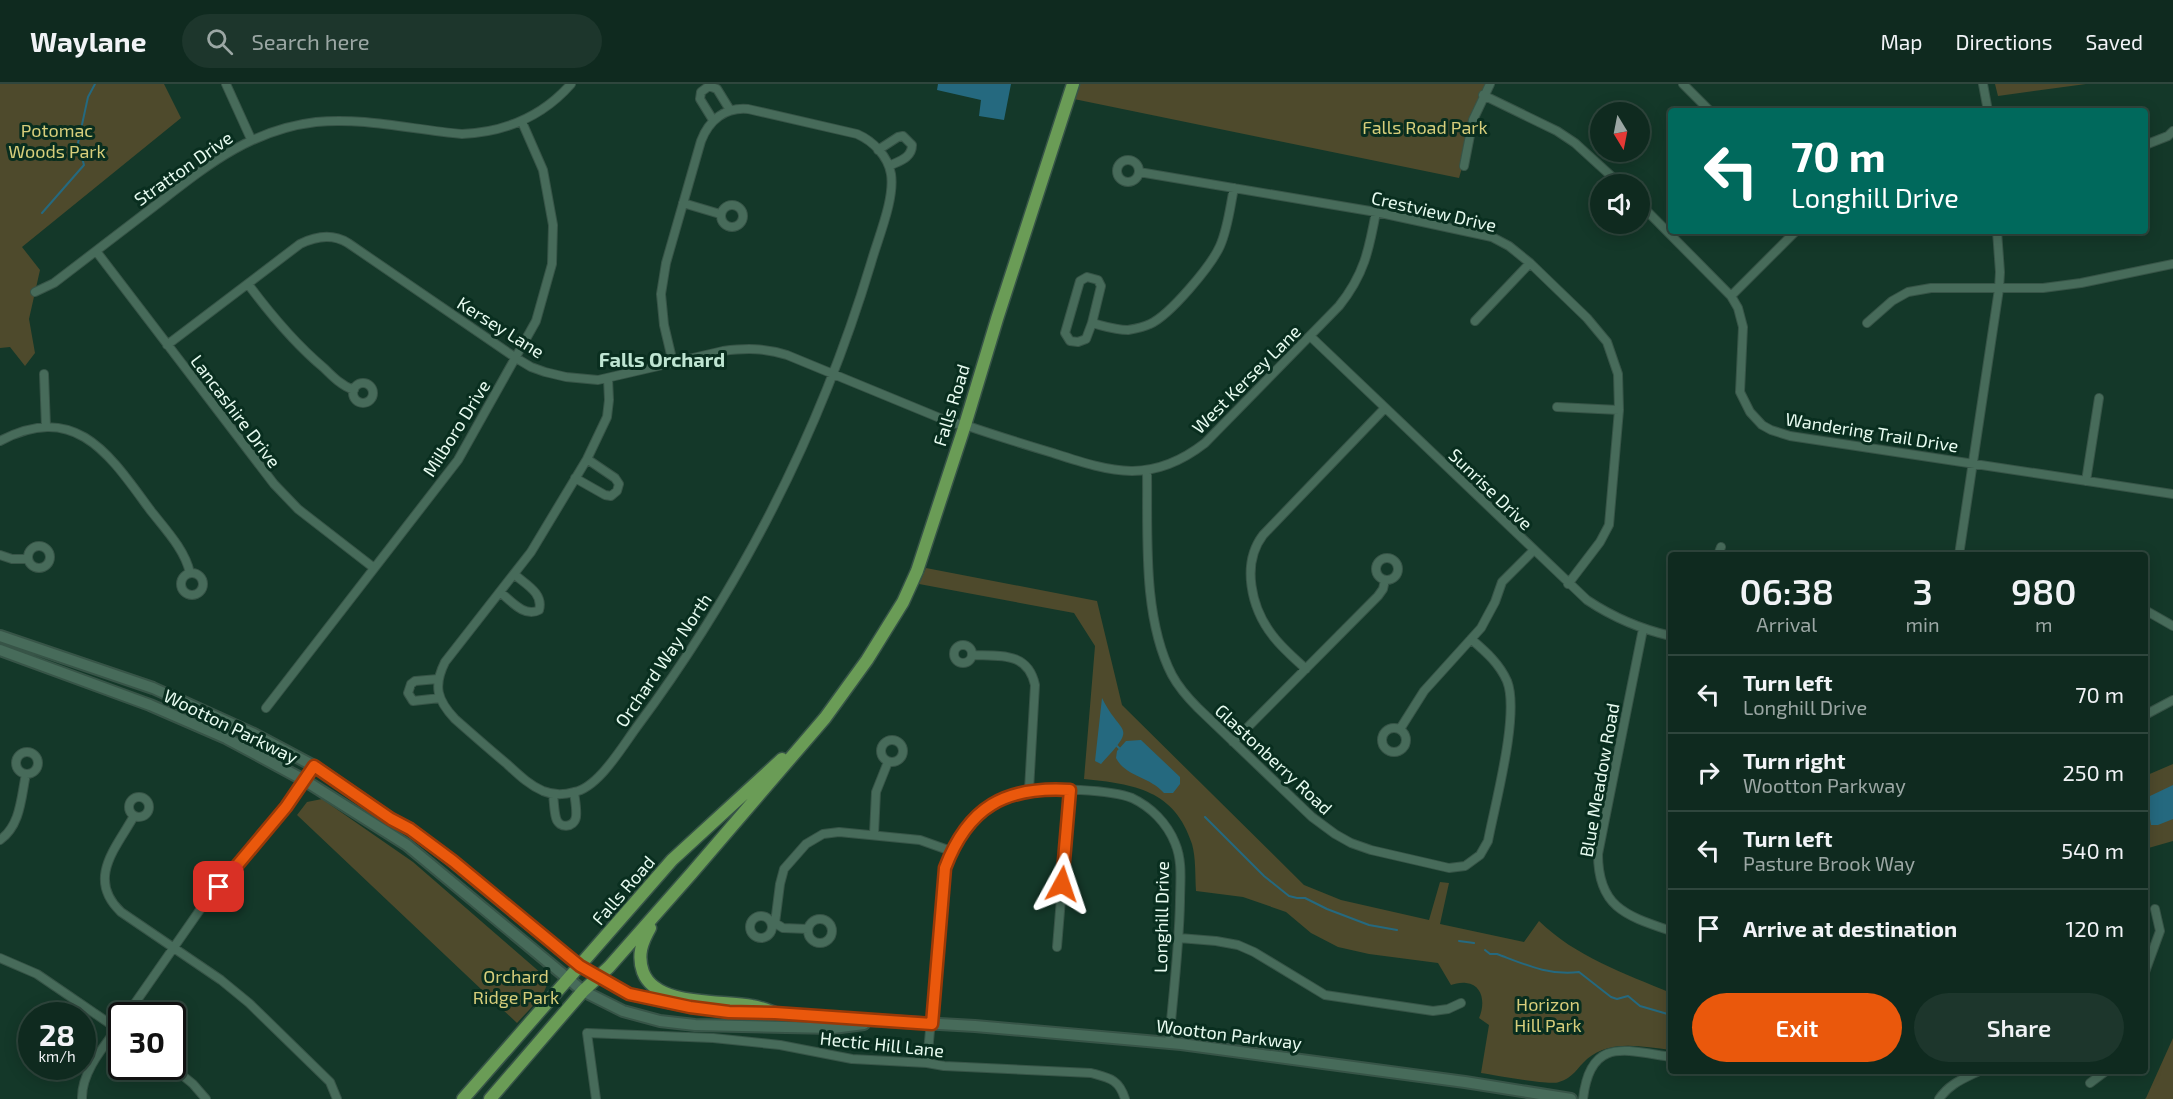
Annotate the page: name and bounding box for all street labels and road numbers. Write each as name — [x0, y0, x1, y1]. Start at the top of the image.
street label: Stratton Drive — [130, 126, 236, 210]
street label: Crestview Drive — [1369, 186, 1499, 236]
street label: Kersey Lane — [453, 292, 549, 362]
street label: West Kersey Lane — [1187, 320, 1305, 438]
street label: Lancashire Drive — [186, 350, 286, 472]
street label: Falls Road — [928, 361, 974, 449]
street label: Milboro Drive — [418, 376, 494, 480]
street label: Wandering Trail Drive — [1784, 407, 1960, 457]
street label: Sunrise Drive — [1444, 444, 1538, 534]
street label: Orchard Way North — [610, 589, 716, 731]
street label: Wootton Parkway — [160, 684, 302, 768]
street label: Glastonberry Road — [1211, 699, 1337, 819]
street label: Blue Meadow Road — [1575, 701, 1623, 859]
street label: Falls Road — [587, 851, 659, 929]
street label: Longhill Drive — [1149, 861, 1173, 973]
street label: Wootton Parkway — [1155, 1014, 1304, 1054]
street label: Hectic Hill Lane — [819, 1027, 945, 1061]

